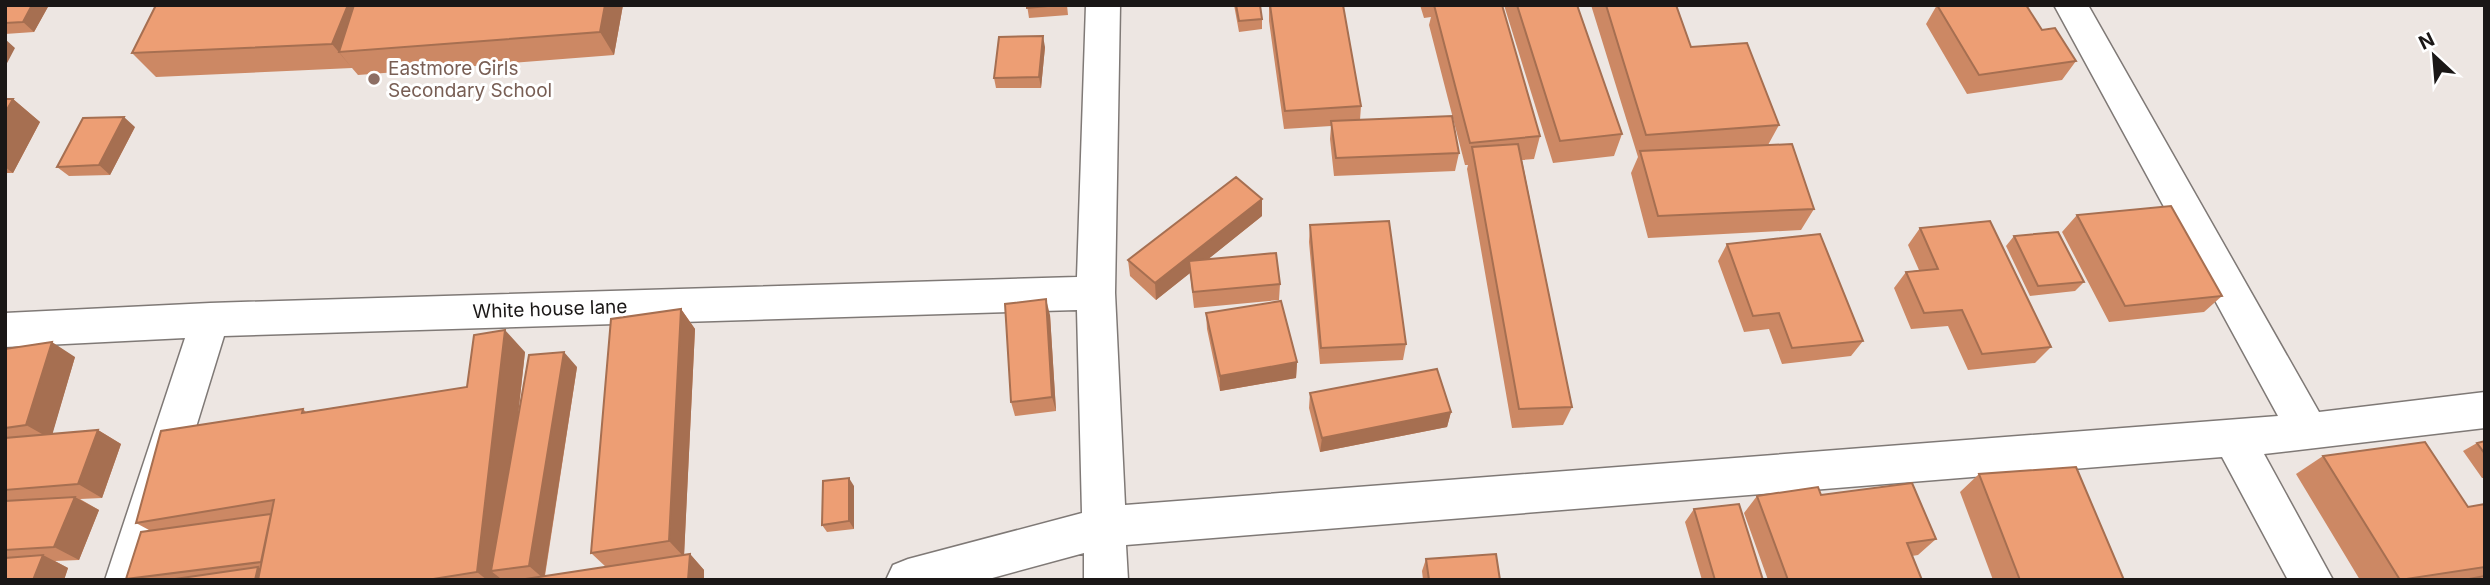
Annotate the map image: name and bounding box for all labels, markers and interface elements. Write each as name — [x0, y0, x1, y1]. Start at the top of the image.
north arrow — [2399, 21, 2469, 91]
text: N — [2415, 28, 2438, 55]
place label: Eastmore Girls Secondary School — [388, 57, 552, 102]
marker: Eastmore Girls Secondary School — [366, 71, 382, 87]
street label: White house lane — [472, 295, 628, 323]

